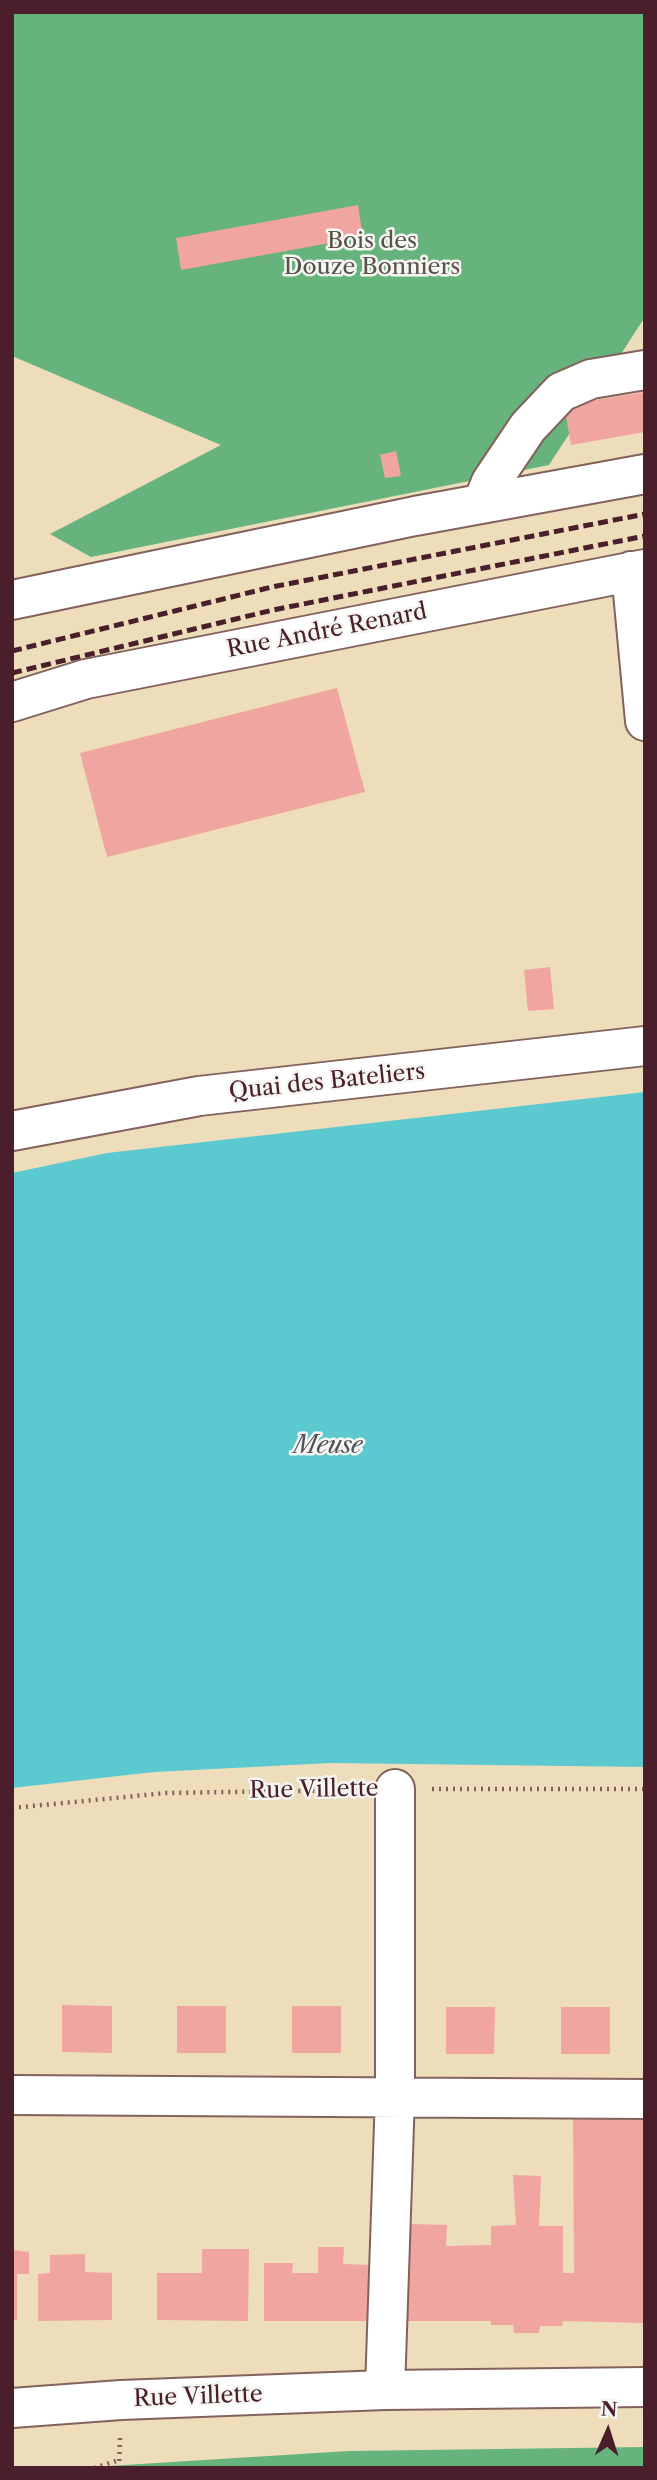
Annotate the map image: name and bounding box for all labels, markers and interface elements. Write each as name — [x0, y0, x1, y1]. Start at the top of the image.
park label: Bois des Douze Bonniers — [284, 227, 460, 281]
street label: Rue André Renard — [225, 598, 429, 664]
street label: Quai des Bateliers — [227, 1058, 427, 1106]
water label: Meuse — [293, 1432, 363, 1460]
street label: Rue Villette — [249, 1775, 379, 1805]
street label: Rue Villette — [133, 2381, 263, 2413]
north arrow — [573, 2396, 643, 2466]
text: N — [600, 2398, 618, 2421]

